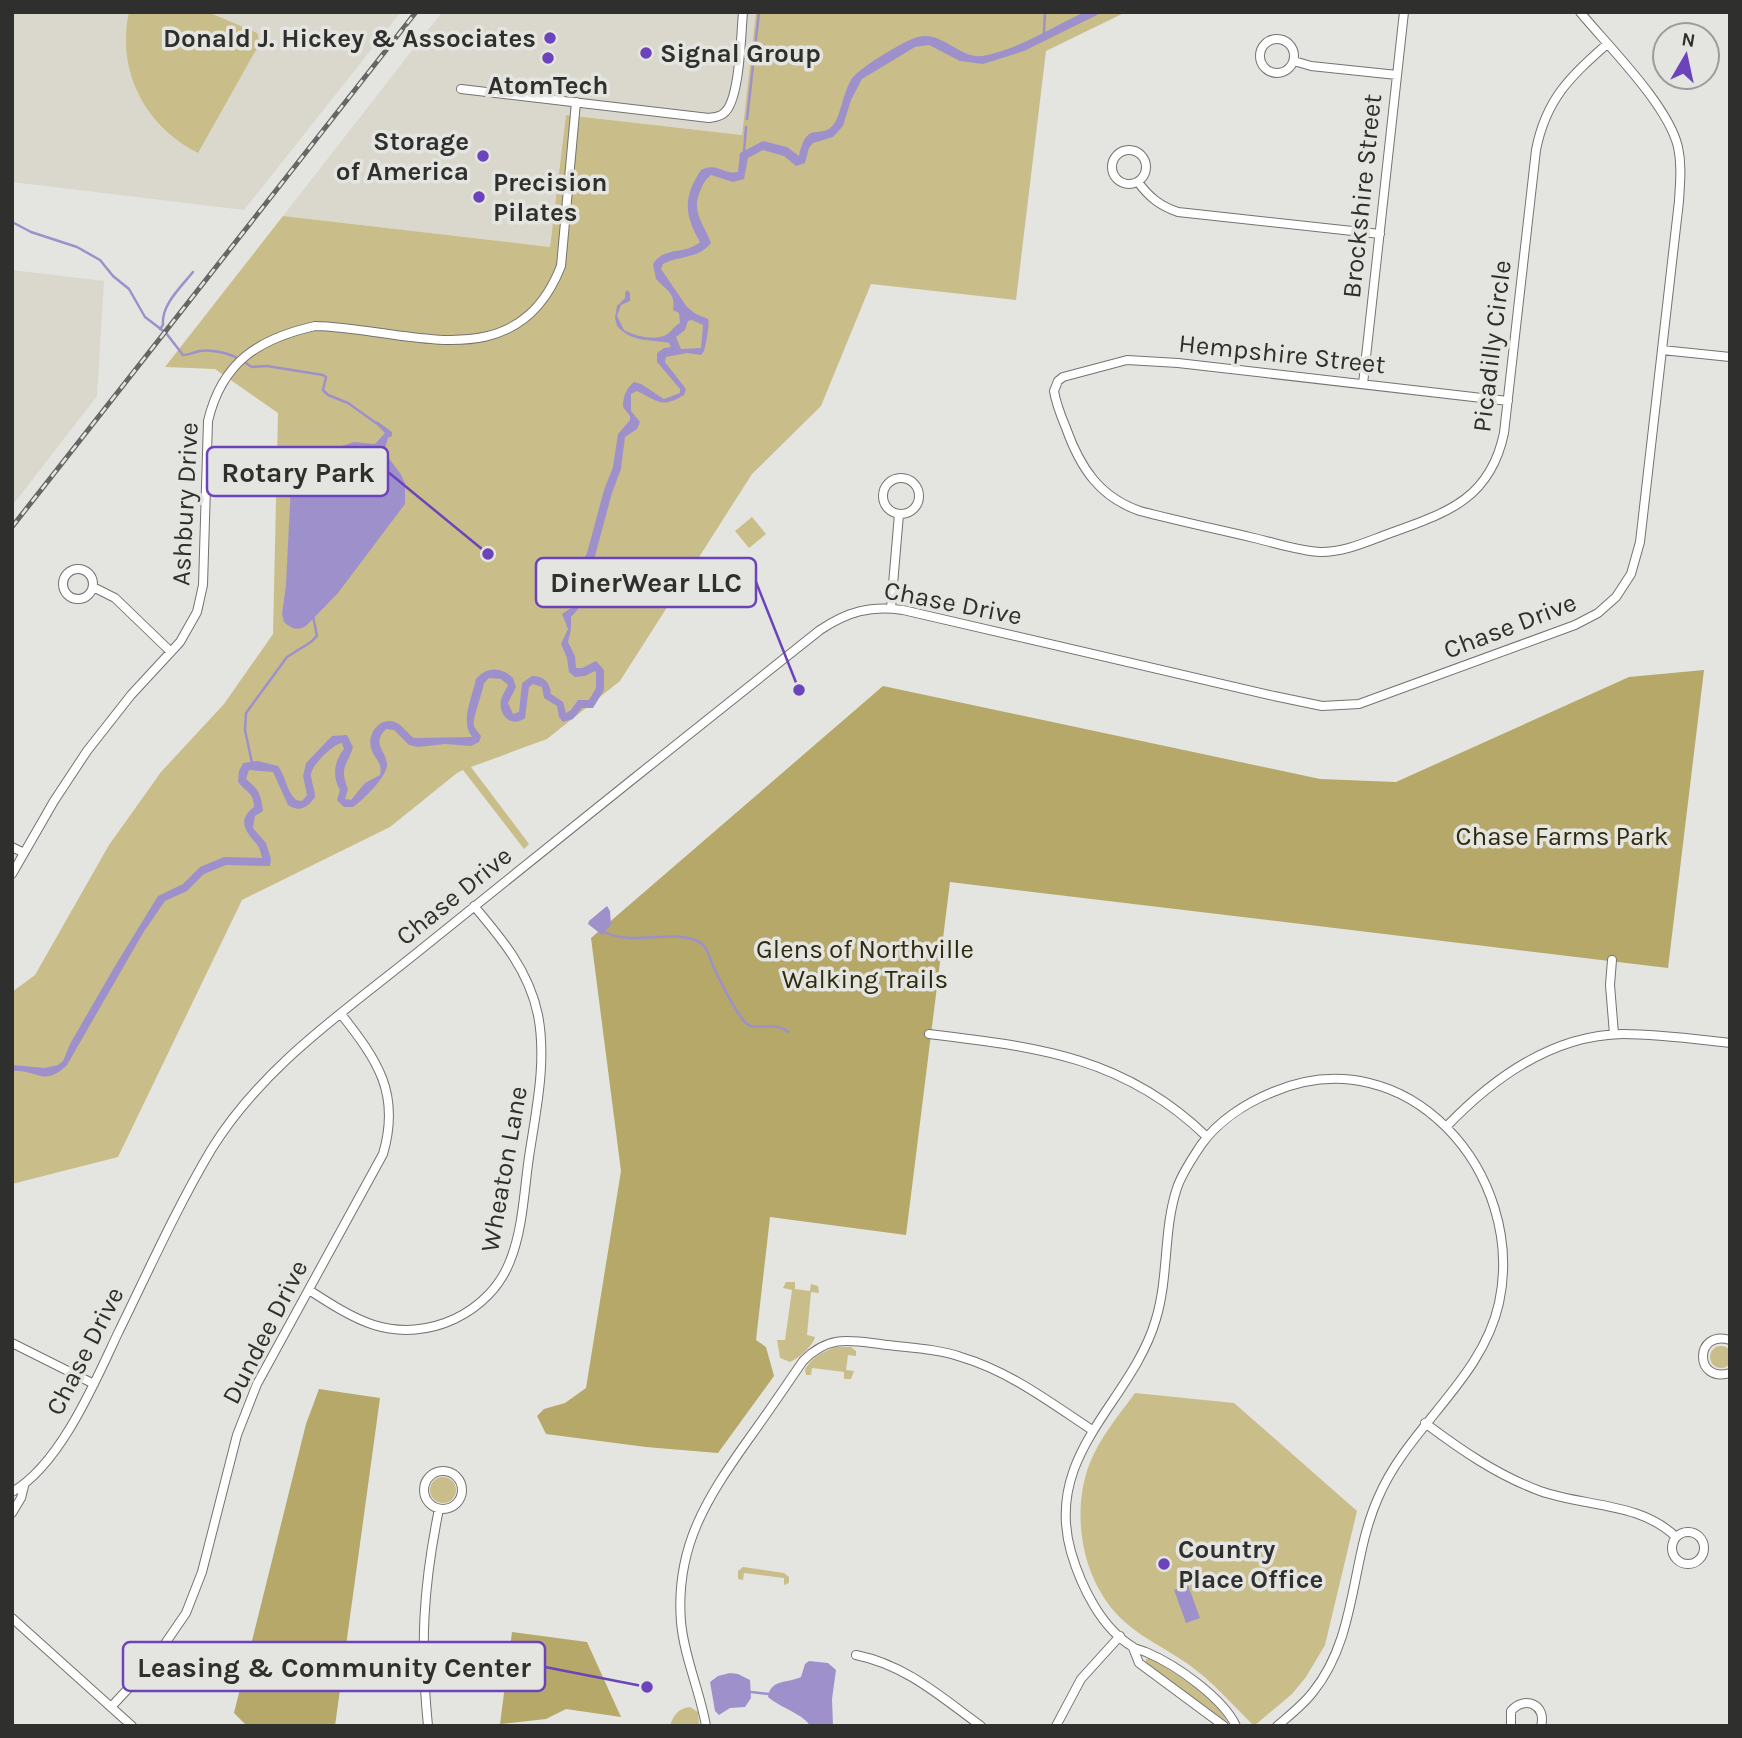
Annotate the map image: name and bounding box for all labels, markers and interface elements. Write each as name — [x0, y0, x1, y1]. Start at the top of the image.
north arrow — [1651, 21, 1721, 91]
place label: Donald J. Hickey & Associates — [163, 23, 536, 54]
text: N — [1680, 28, 1697, 52]
marker: Donald J. Hickey & Associates — [542, 30, 558, 46]
place label: Signal Group — [660, 38, 821, 69]
marker: Signal Group — [638, 45, 654, 61]
marker: AtomTech — [540, 50, 556, 66]
place label: AtomTech — [488, 70, 608, 101]
street label: Brockshire Street — [1336, 92, 1388, 300]
place label: Storage of America — [336, 126, 469, 187]
marker: Storage of America — [475, 148, 491, 164]
place label: Precision Pilates — [493, 167, 608, 228]
marker: Precision Pilates — [471, 189, 487, 205]
street label: Picadilly Circle — [1466, 258, 1518, 434]
street label: Hempshire Street — [1177, 328, 1387, 380]
street label: Ashbury Drive — [165, 421, 205, 587]
callout: Rotary Park — [207, 447, 388, 496]
text: Rotary Park — [221, 456, 375, 489]
callout: DinerWear LLC — [536, 558, 756, 607]
text: DinerWear LLC — [550, 566, 742, 599]
street label: Chase Drive — [881, 574, 1025, 632]
street label: Chase Drive — [1439, 586, 1581, 666]
park label: Chase Farms Park — [1456, 821, 1668, 852]
street label: Chase Drive — [390, 840, 518, 952]
park label: Glens of Northville Walking Trails — [756, 934, 974, 995]
street label: Wheaton Lane — [474, 1084, 534, 1254]
street label: Dundee Drive — [215, 1255, 315, 1409]
street label: Chase Drive — [39, 1282, 131, 1420]
place label: Country Place Office — [1178, 1534, 1323, 1595]
marker: Country Place Office — [1156, 1556, 1172, 1572]
callout: Leasing & Community Center — [123, 1642, 545, 1691]
text: Leasing & Community Center — [137, 1651, 531, 1684]

